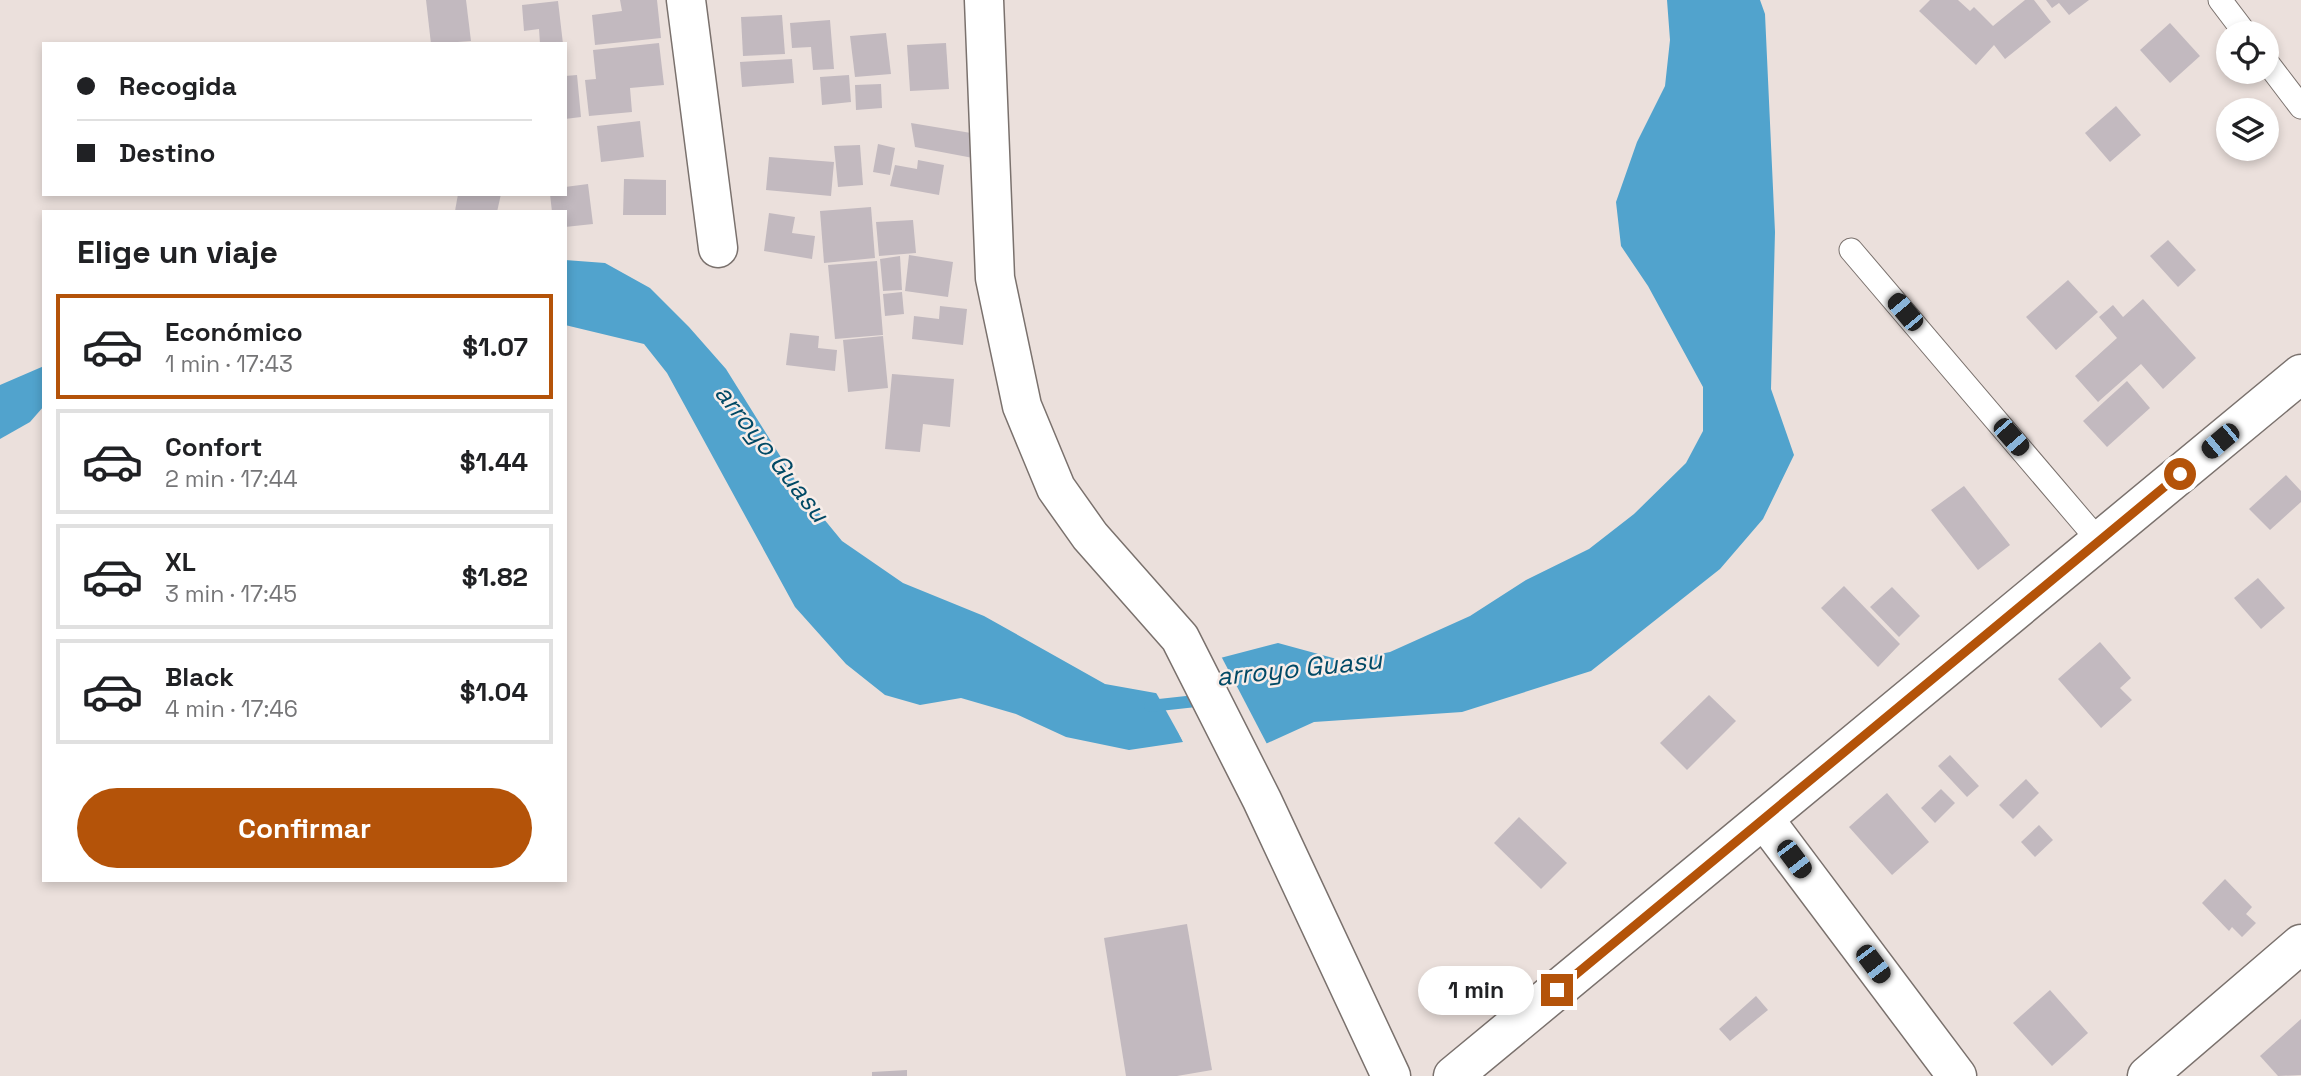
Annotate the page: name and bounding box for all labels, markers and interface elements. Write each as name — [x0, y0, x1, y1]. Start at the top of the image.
map controls — [2216, 21, 2279, 161]
button: locate — [2216, 21, 2279, 84]
text: Recogida — [119, 69, 237, 103]
button: layers — [2216, 98, 2279, 161]
text: Destino — [119, 136, 215, 170]
text: Elige un viaje — [77, 232, 278, 272]
car — [1884, 289, 1927, 335]
icon: car — [81, 315, 144, 378]
text: Económico — [165, 315, 303, 349]
text: $1.07 — [462, 330, 528, 364]
text: 1 min · 17:43 — [165, 349, 293, 379]
water label: arroyo Guasu — [707, 377, 837, 530]
car — [1990, 414, 2033, 460]
car — [2198, 419, 2243, 463]
icon: car — [81, 430, 144, 493]
text: Confort — [165, 430, 262, 464]
text: $1.44 — [460, 445, 528, 479]
route start — [2164, 458, 2196, 490]
text: 2 min · 17:44 — [165, 464, 298, 494]
icon: car — [81, 545, 144, 608]
text: XL — [165, 545, 196, 579]
text: $1.82 — [462, 560, 528, 594]
text: 3 min · 17:45 — [165, 579, 297, 609]
water label: arroyo Guasu — [1214, 642, 1385, 694]
icon: car — [81, 660, 144, 723]
text: Black — [165, 660, 234, 694]
text: $1.04 — [460, 675, 528, 709]
text: 4 min · 17:46 — [165, 694, 298, 724]
button: Confirmar — [77, 788, 532, 868]
car — [1773, 836, 1816, 882]
car — [1852, 941, 1895, 987]
callout: 1 min — [1417, 965, 1532, 1014]
route end — [1541, 974, 1573, 1006]
text: 1 min — [1448, 975, 1504, 1005]

